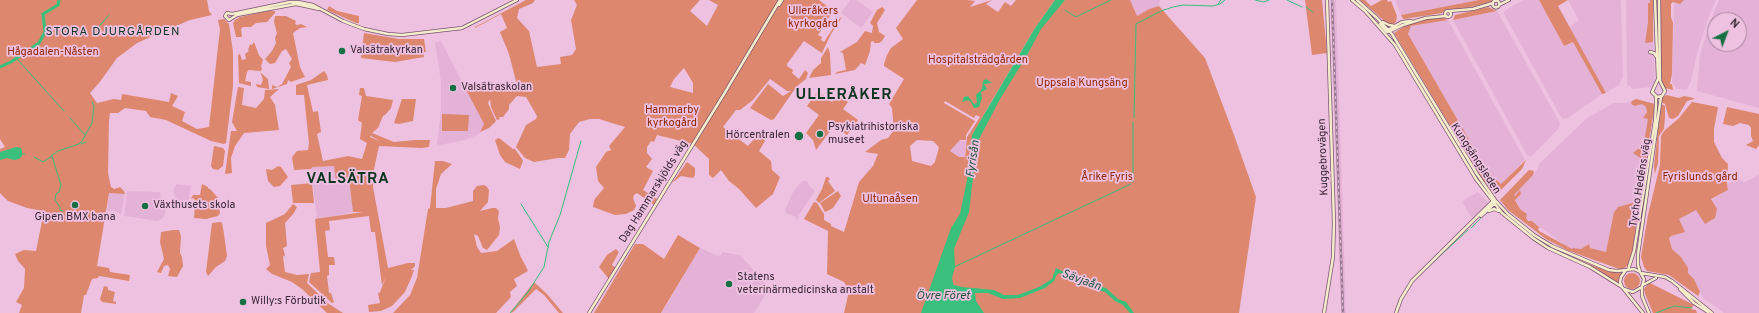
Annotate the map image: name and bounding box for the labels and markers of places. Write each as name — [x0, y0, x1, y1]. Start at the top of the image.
place label: Valsätrakyrkan — [350, 44, 423, 58]
marker: Valsätrakyrkan — [337, 46, 347, 56]
place label: Valsätraskolan — [461, 81, 532, 95]
marker: Valsätraskolan — [448, 83, 458, 93]
place label: Psykiatrihistoriska museet — [828, 121, 918, 147]
place label: Hörcentralen — [726, 129, 790, 143]
marker: Psykiatrihistoriska museet — [815, 129, 825, 139]
marker: Hörcentralen — [793, 130, 805, 142]
place label: Växthusets skola — [153, 199, 235, 213]
marker: Gipen BMX bana — [70, 200, 80, 210]
marker: Växthusets skola — [140, 201, 150, 211]
place label: Gipen BMX bana — [34, 211, 116, 225]
place label: Statens veterinärmedicinska anstalt — [737, 271, 874, 297]
marker: Statens veterinärmedicinska anstalt — [724, 279, 734, 289]
place label: Willy:s Förbutik — [251, 295, 326, 309]
marker: Willy:s Förbutik — [238, 297, 248, 307]

